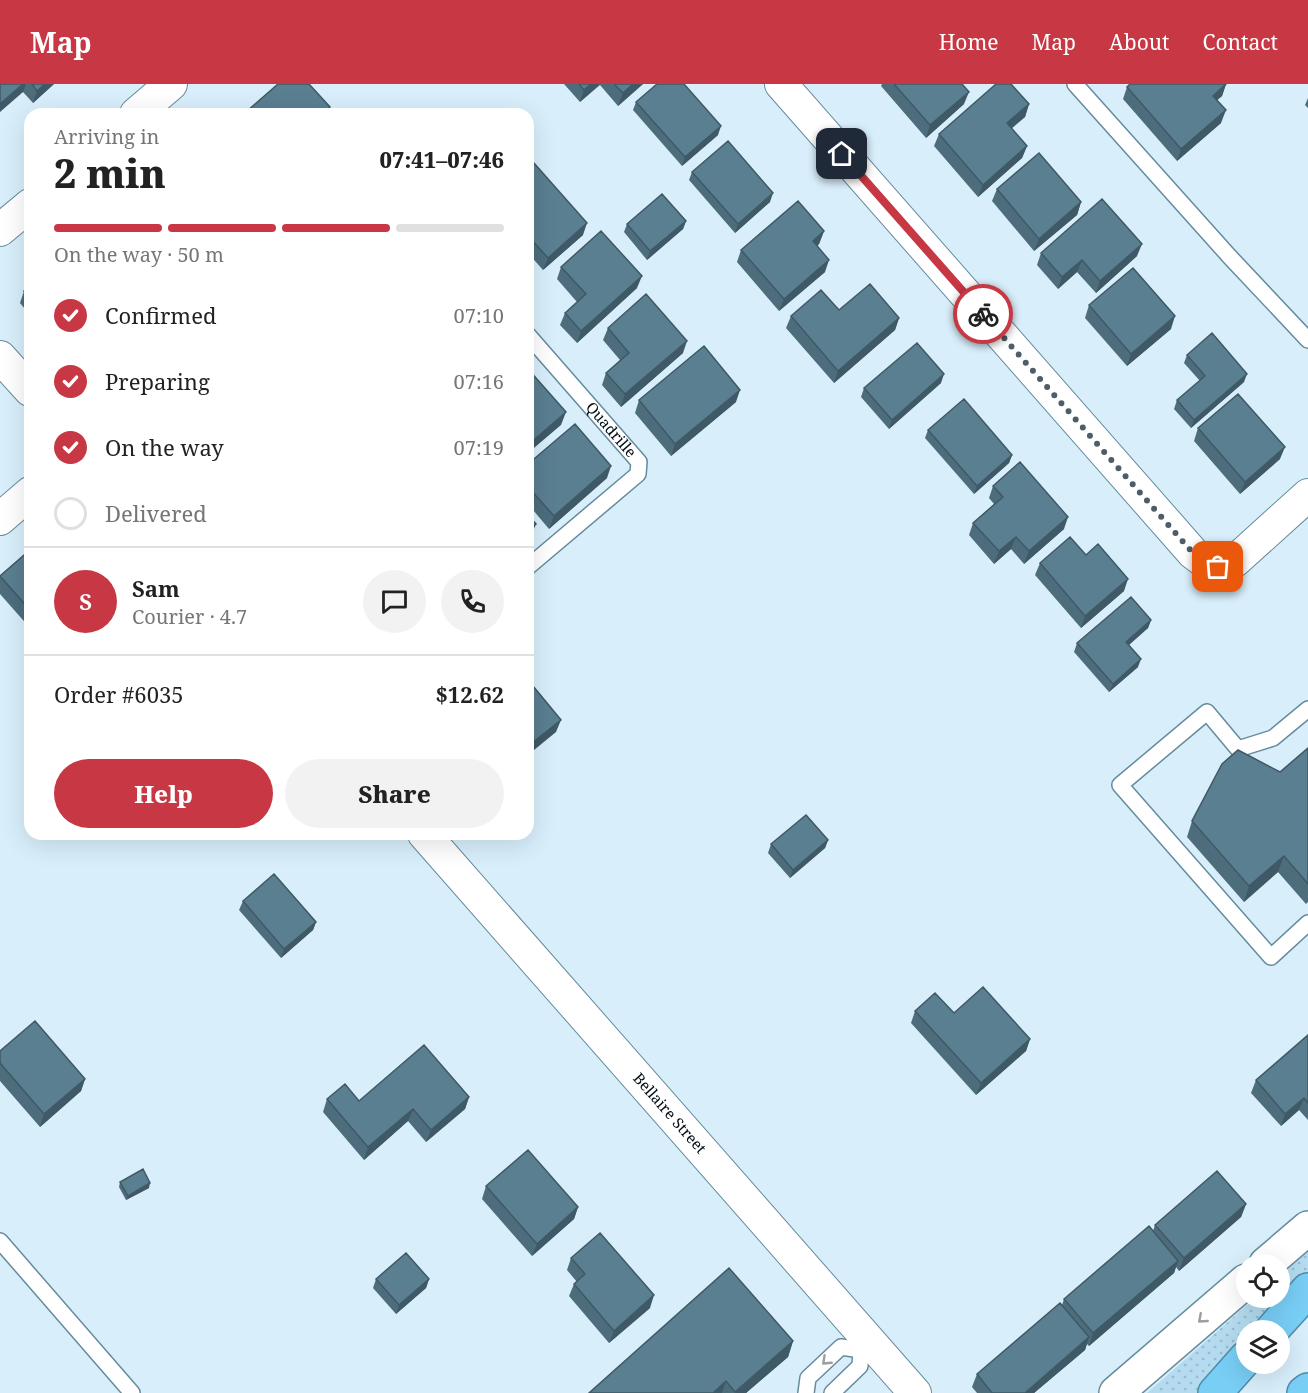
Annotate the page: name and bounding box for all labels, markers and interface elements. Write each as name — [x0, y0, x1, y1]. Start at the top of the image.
text: Map — [30, 23, 92, 61]
text: Home — [939, 28, 999, 56]
text: Map — [1032, 28, 1076, 56]
text: About — [1109, 28, 1170, 56]
text: Contact — [1203, 28, 1278, 56]
text: Arriving in — [54, 123, 159, 150]
pin — [816, 128, 867, 179]
icon: home — [825, 137, 858, 170]
text: 07:41–07:46 — [380, 144, 504, 174]
text: 2 min — [54, 146, 166, 199]
text: On the way · 50 m — [54, 241, 224, 268]
courier — [953, 284, 1013, 344]
icon: bike — [967, 298, 1000, 331]
icon: check — [54, 299, 87, 332]
text: Confirmed — [105, 300, 216, 330]
text: 07:10 — [454, 302, 504, 329]
icon: check — [54, 365, 87, 398]
text: Preparing — [105, 366, 210, 396]
text: 07:16 — [454, 368, 504, 395]
street label: Quadrille — [582, 397, 641, 461]
icon: check — [54, 431, 87, 464]
text: On the way — [105, 432, 224, 462]
text: 07:19 — [454, 434, 504, 461]
text: Delivered — [105, 498, 207, 528]
pin — [1192, 541, 1243, 592]
icon: bag — [1201, 550, 1234, 583]
button: chat — [363, 570, 426, 633]
button: phone — [441, 570, 504, 633]
text: Sam — [132, 573, 180, 603]
text: S — [79, 586, 92, 616]
text: Courier · 4.7 — [132, 603, 247, 630]
text: Order #6035 — [54, 679, 184, 709]
text: $12.62 — [435, 679, 504, 709]
button: Help — [54, 759, 273, 828]
button: Share — [285, 759, 504, 828]
street label: Bellaire Street — [629, 1068, 711, 1157]
map controls — [1236, 1254, 1290, 1374]
button: locate — [1236, 1254, 1290, 1308]
one-way arrow — [1198, 1312, 1209, 1323]
button: layers — [1236, 1320, 1290, 1374]
one-way arrow — [823, 1354, 833, 1365]

